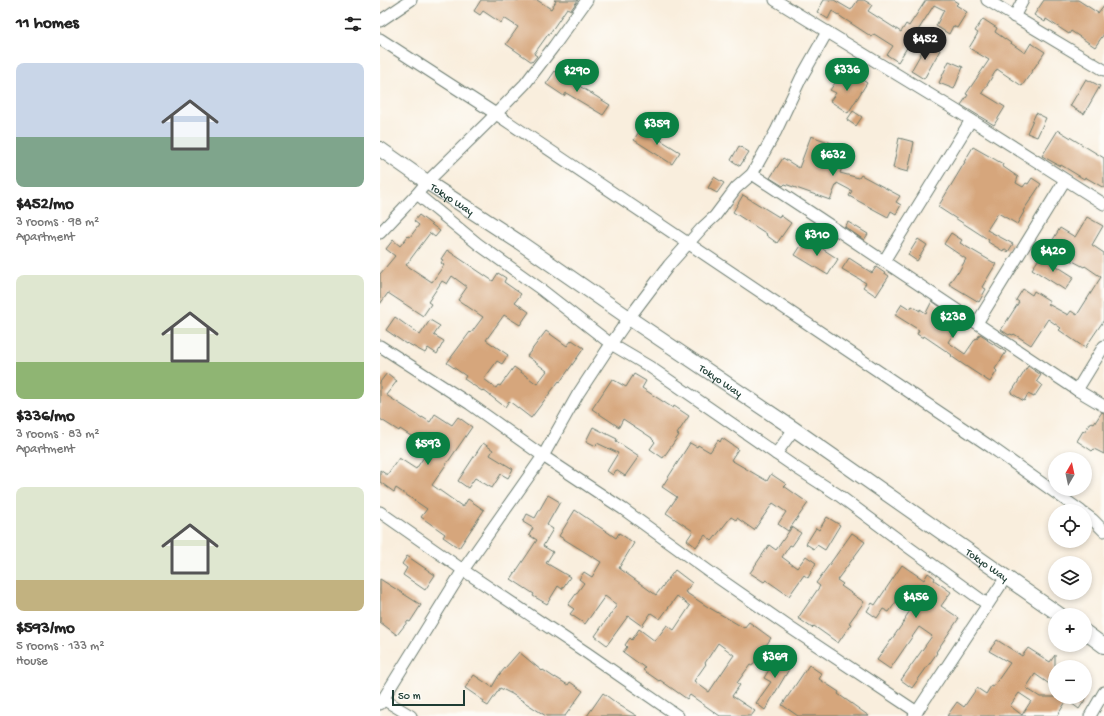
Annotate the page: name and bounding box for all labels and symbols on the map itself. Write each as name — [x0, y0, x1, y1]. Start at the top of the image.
pin: $452 — [901, 27, 949, 61]
pin: $336 — [823, 58, 871, 92]
pin: $290 — [553, 59, 601, 93]
pin: $359 — [633, 112, 681, 146]
pin: $632 — [809, 143, 857, 177]
street label: Tokyo Way — [427, 181, 476, 219]
pin: $310 — [793, 223, 841, 257]
pin: $420 — [1029, 239, 1077, 273]
pin: $238 — [929, 305, 977, 339]
street label: Tokyo Way — [695, 362, 744, 401]
pin: $593 — [404, 432, 452, 466]
north arrow — [1048, 452, 1092, 496]
street label: Tokyo Way — [962, 546, 1011, 585]
pin: $456 — [892, 585, 940, 619]
pin: $369 — [751, 645, 799, 679]
scale bar — [392, 688, 465, 707]

